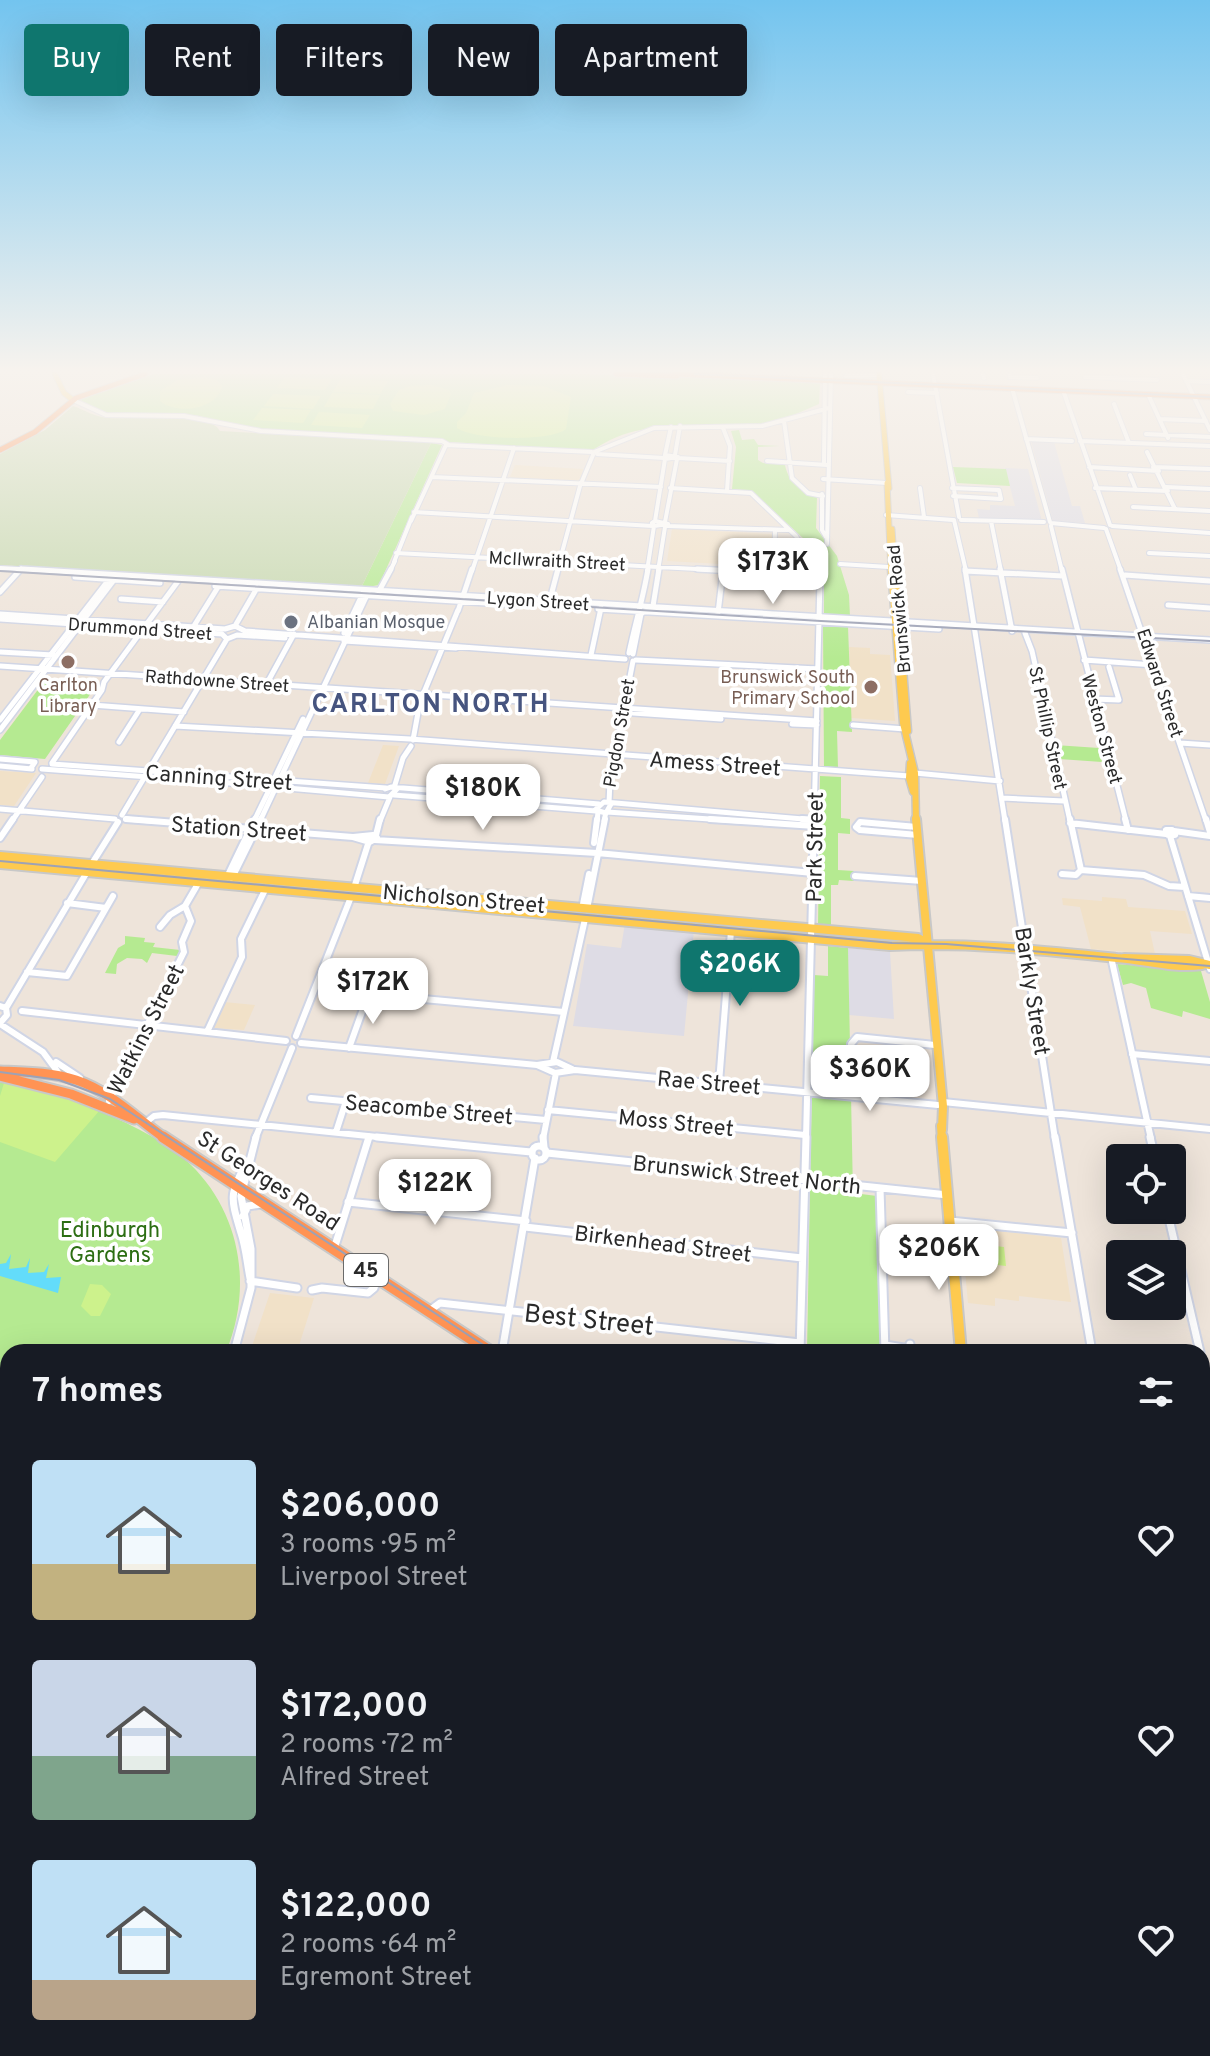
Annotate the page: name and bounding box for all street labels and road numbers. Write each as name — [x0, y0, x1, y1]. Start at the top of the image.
street label: Brunswick Road — [883, 544, 918, 674]
street label: McIlwraith Street — [488, 547, 626, 578]
street label: Lygon Street — [486, 587, 590, 618]
street label: Drummond Street — [67, 614, 213, 647]
street label: Edward Street — [1130, 626, 1187, 741]
street label: St Phillip Street — [1022, 664, 1071, 792]
street label: Rathdowne Street — [144, 666, 290, 699]
street label: Weston Street — [1075, 672, 1126, 787]
street label: Pigdon Street — [600, 677, 641, 789]
street label: Amess Street — [648, 747, 782, 784]
street label: Canning Street — [144, 761, 293, 798]
street label: Park Street — [802, 791, 831, 903]
street label: Station Street — [170, 812, 308, 849]
street label: Nicholson Street — [381, 880, 546, 921]
street label: Barkly Street — [1007, 925, 1054, 1058]
street label: Watkins Street — [103, 960, 192, 1100]
street label: Rae Street — [656, 1067, 762, 1102]
street label: Seacombe Street — [344, 1091, 514, 1132]
street label: Moss Street — [617, 1105, 735, 1144]
street label: St Georges Road — [191, 1126, 344, 1238]
street label: Brunswick Street North — [631, 1151, 862, 1202]
street label: Birkenhead Street — [573, 1221, 753, 1270]
road number: 45 — [344, 1254, 388, 1286]
street label: Best Street — [522, 1298, 655, 1345]

